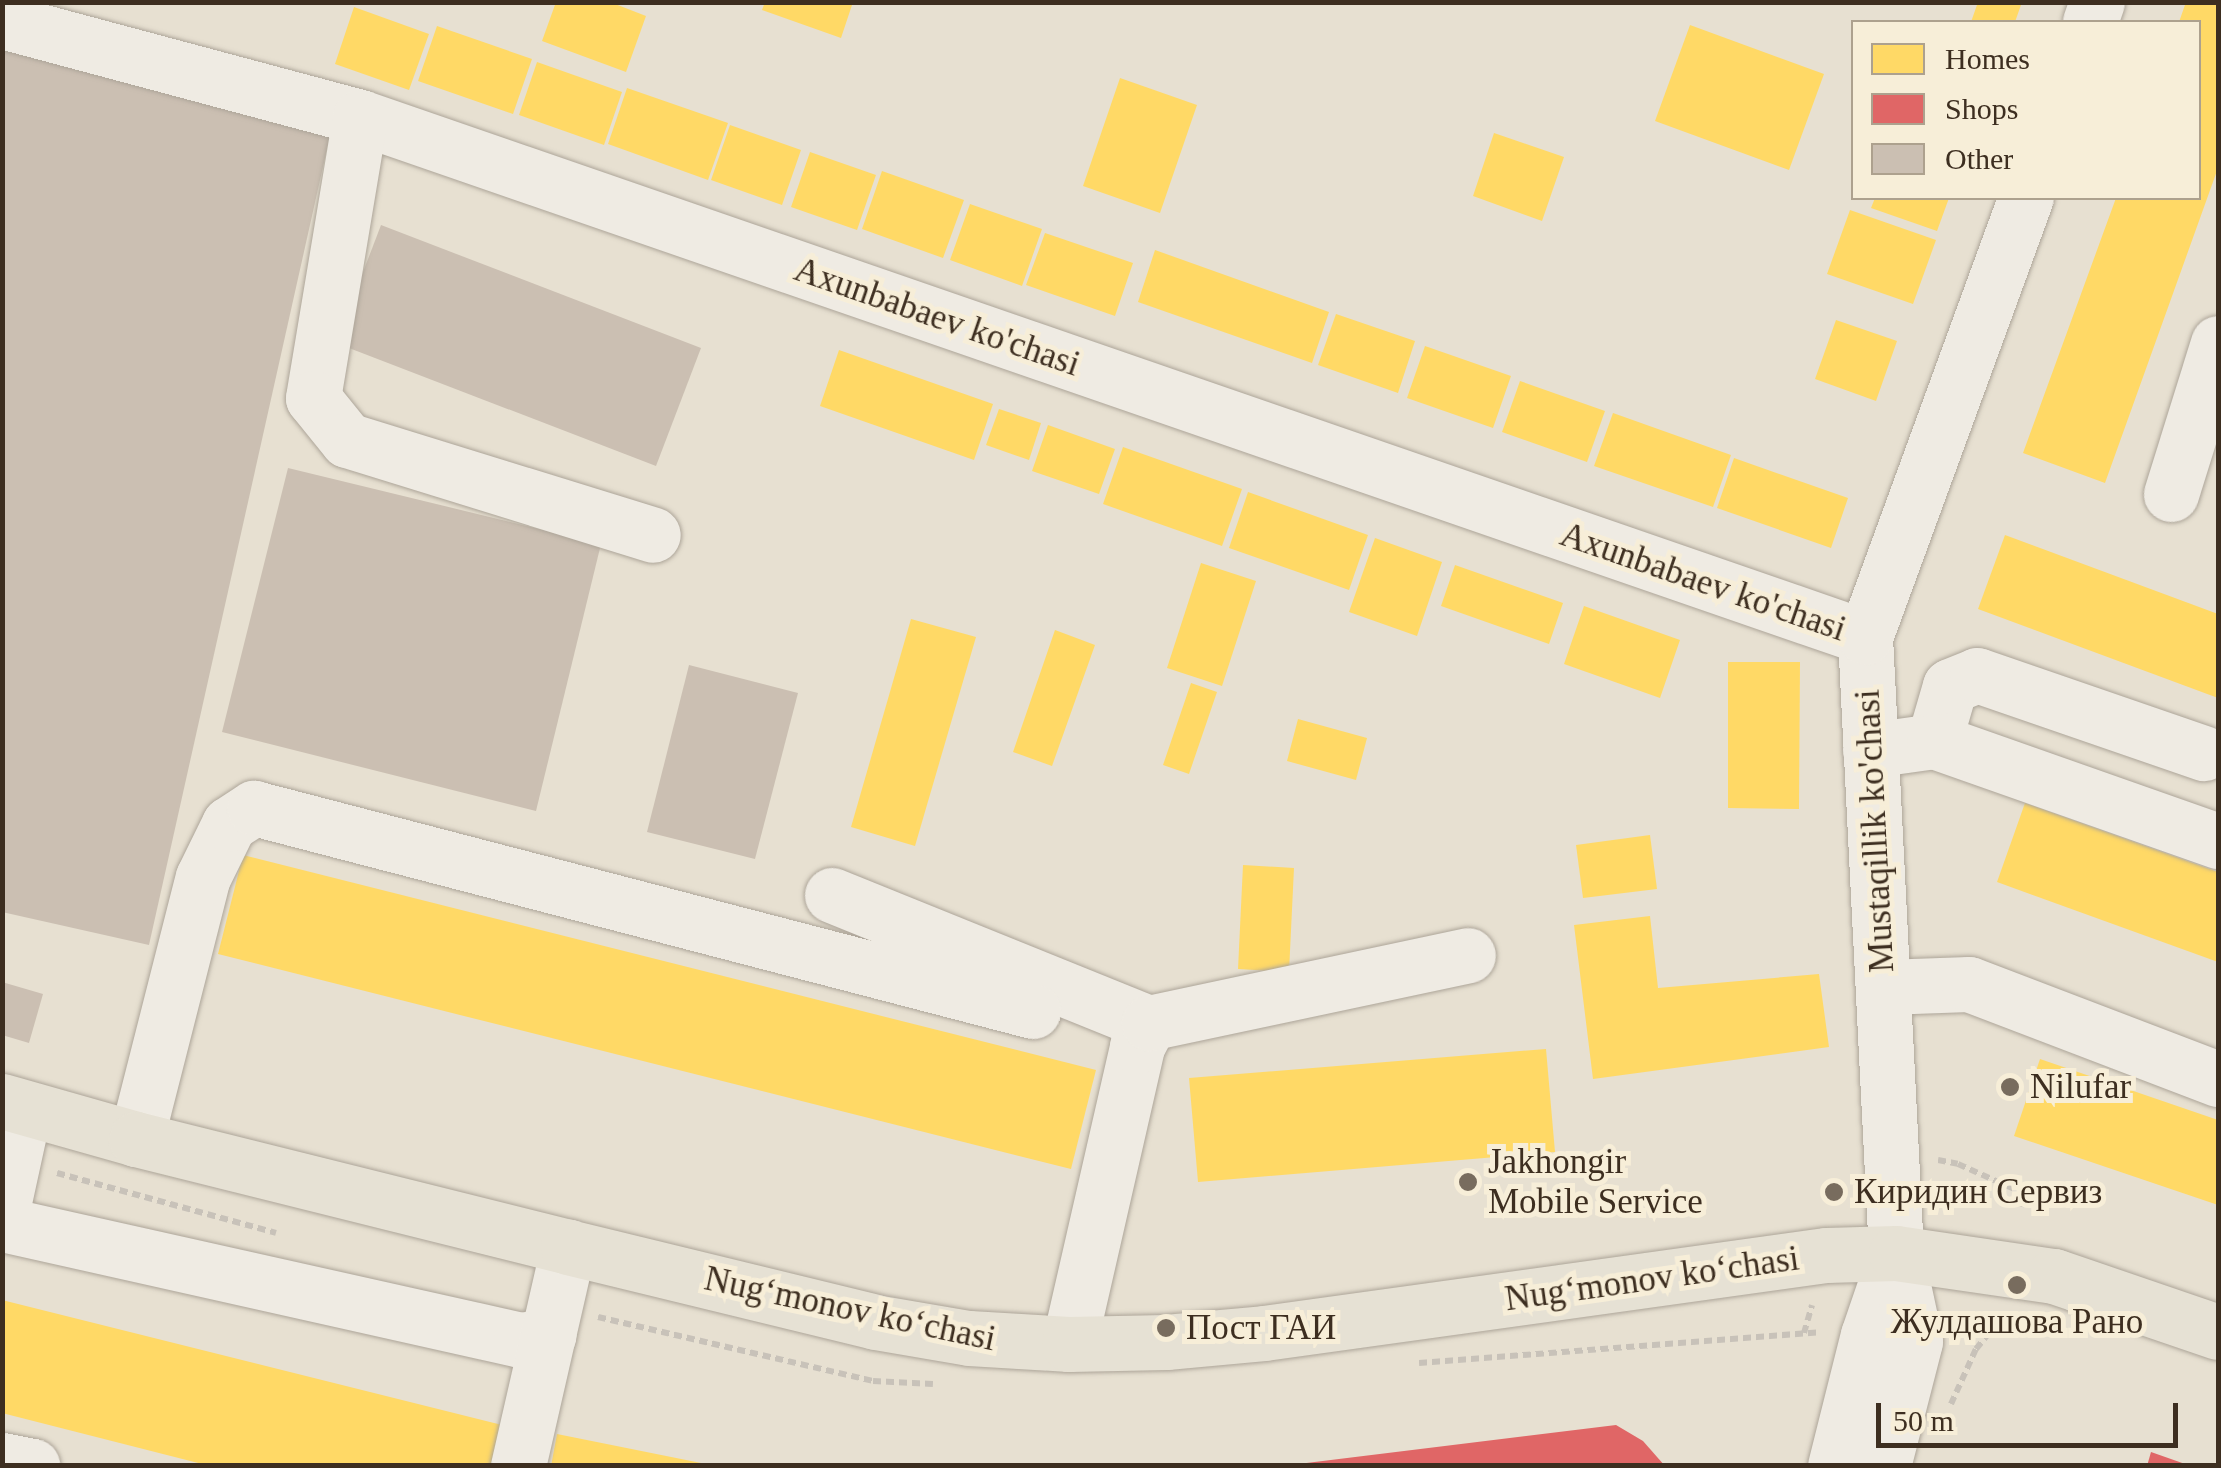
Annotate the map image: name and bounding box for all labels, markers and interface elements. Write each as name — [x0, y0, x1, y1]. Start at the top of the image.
legend — [1851, 20, 2201, 200]
text: Homes — [1945, 42, 2030, 75]
text: Shops — [1945, 92, 2018, 125]
text: Other — [1945, 142, 2013, 175]
street label: Axunbabaev ko'chasi — [789, 248, 1085, 386]
street label: Axunbabaev ko'chasi — [1555, 513, 1851, 651]
street label: Mustaqillik ko'chasi — [1847, 688, 1903, 974]
place label: Nilufar — [2030, 1066, 2131, 1108]
marker: Nilufar — [1999, 1076, 2021, 1098]
place label: Jakhongir Mobile Service — [1488, 1141, 1703, 1223]
marker: Jakhongir Mobile Service — [1457, 1171, 1479, 1193]
place label: Киридин Сервиз — [1854, 1171, 2102, 1213]
marker: Киридин Сервиз — [1823, 1181, 1845, 1203]
street label: Nugʻmonov koʻchasi — [1502, 1238, 1802, 1320]
street label: Nugʻmonov koʻchasi — [701, 1258, 999, 1360]
marker: Жулдашова Рано — [2006, 1274, 2028, 1296]
place label: Жулдашова Рано — [1891, 1301, 2143, 1343]
place label: Пост ГАИ — [1186, 1307, 1336, 1349]
marker: Пост ГАИ — [1155, 1317, 1177, 1339]
scale bar — [1881, 1383, 2184, 1445]
text: 50 m — [1893, 1404, 1954, 1437]

